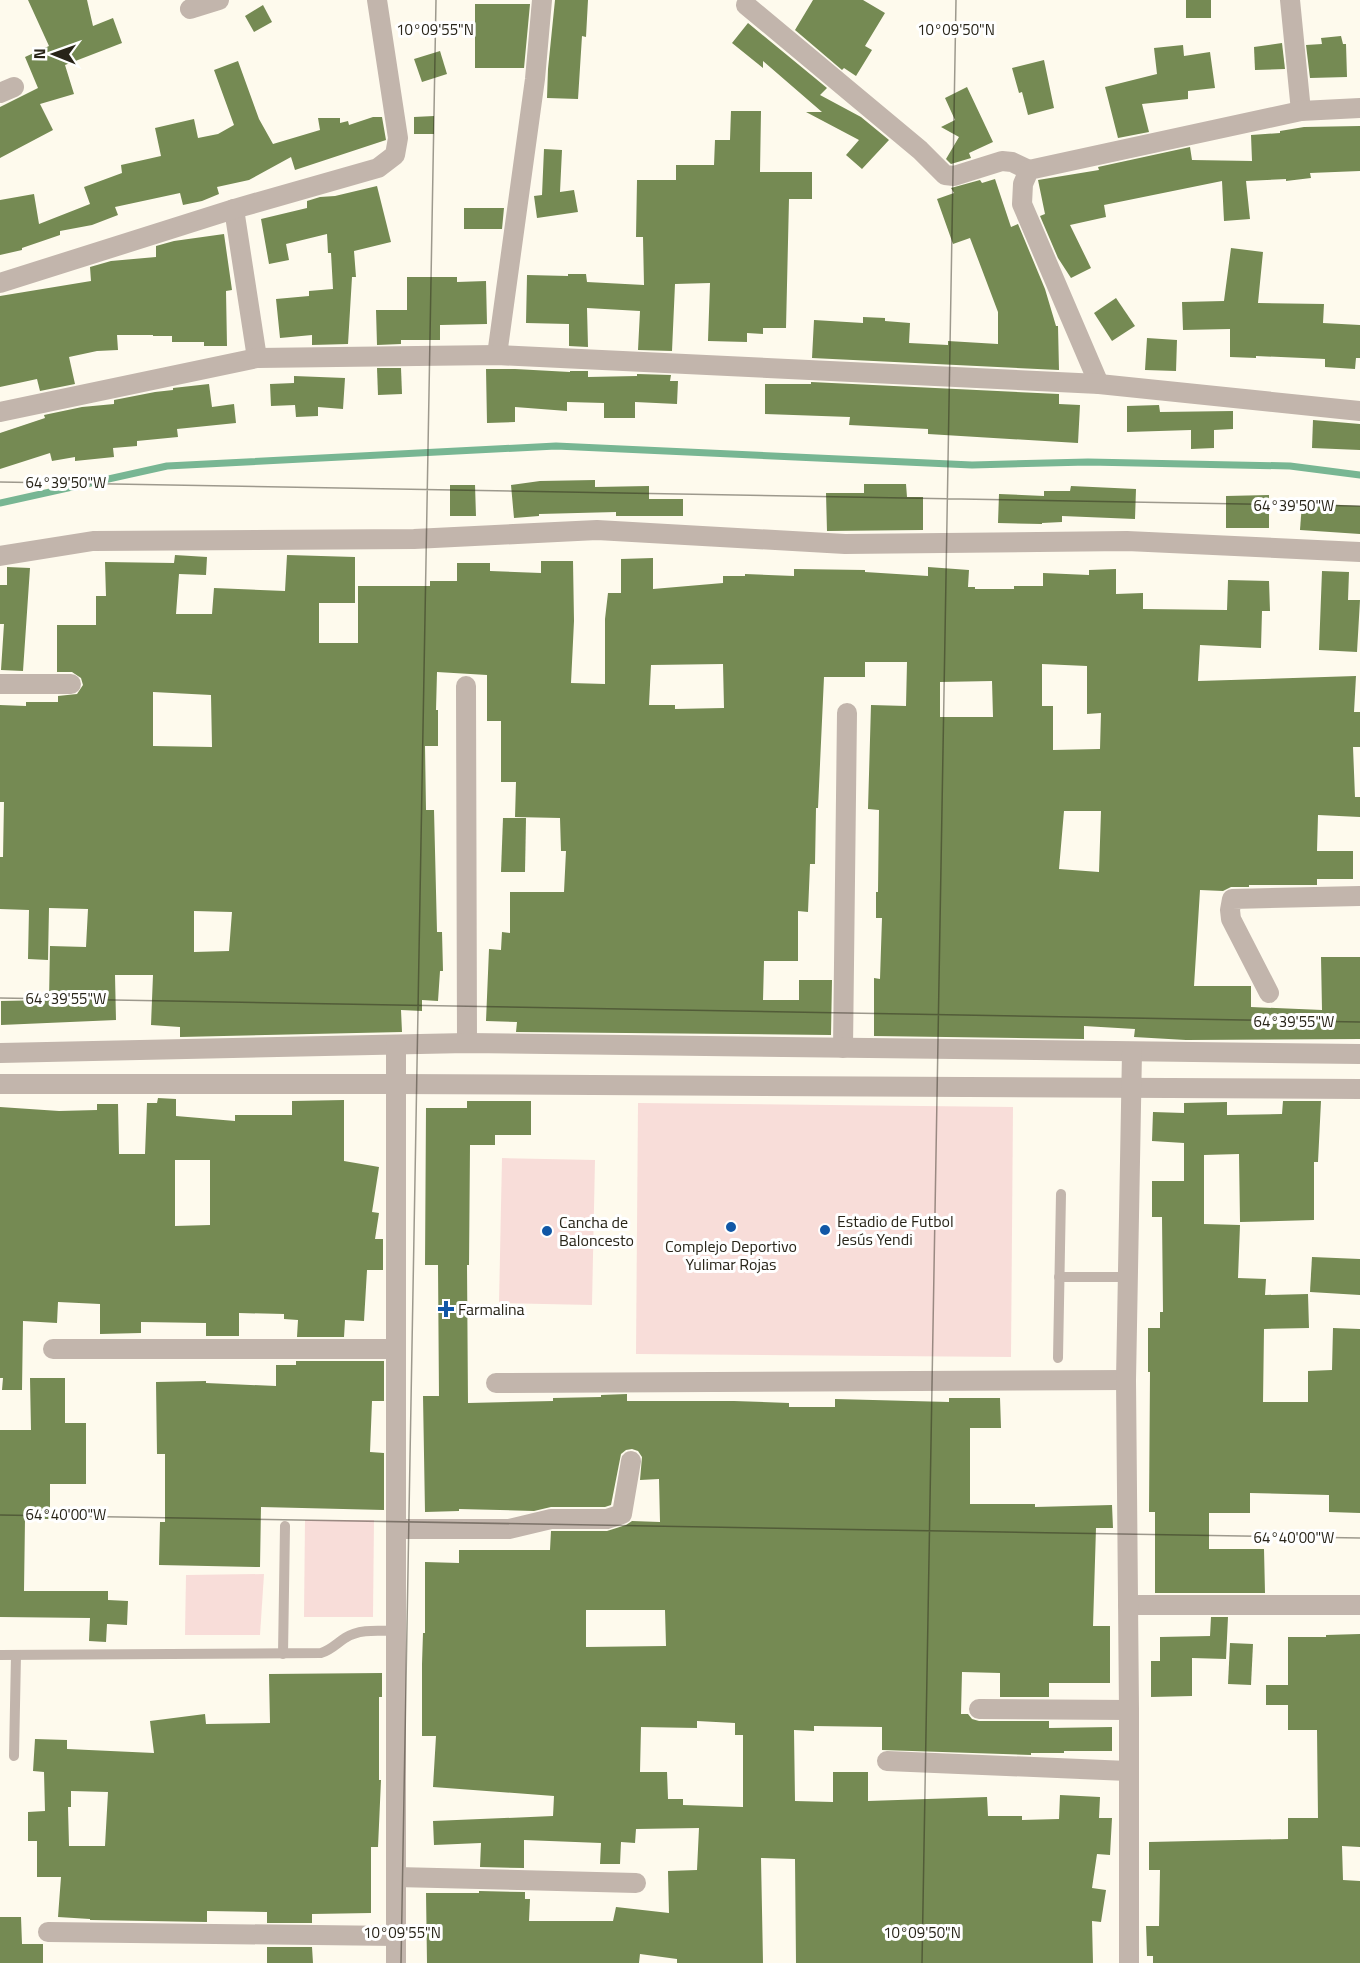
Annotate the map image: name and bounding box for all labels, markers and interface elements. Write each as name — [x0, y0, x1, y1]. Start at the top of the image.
text: 10°09'55"N — [396, 18, 474, 41]
text: 10°09'50"N — [917, 18, 995, 41]
north arrow — [24, 24, 84, 84]
text: N — [27, 48, 51, 59]
text: 64°39'50"W — [26, 471, 106, 494]
text: 64°39'50"W — [1254, 494, 1334, 517]
text: 64°39'55"W — [26, 987, 106, 1010]
text: 64°39'55"W — [1254, 1010, 1334, 1033]
place label: Estadio de Futbol Jesús Yendi — [837, 1209, 954, 1251]
place label: Cancha de Baloncesto — [559, 1210, 634, 1252]
marker: Complejo Deportivo Yulimar Rojas — [724, 1220, 738, 1234]
marker: Estadio de Futbol Jesús Yendi — [818, 1223, 832, 1237]
marker: Cancha de Baloncesto — [540, 1224, 554, 1238]
place label: Complejo Deportivo Yulimar Rojas — [665, 1234, 797, 1276]
place label: Farmalina — [458, 1297, 525, 1321]
marker: Farmalina — [439, 1302, 453, 1316]
text: 64°40'00"W — [26, 1503, 106, 1526]
text: 64°40'00"W — [1254, 1526, 1334, 1549]
text: 10°09'55"N — [363, 1921, 441, 1944]
text: 10°09'50"N — [883, 1921, 961, 1944]

